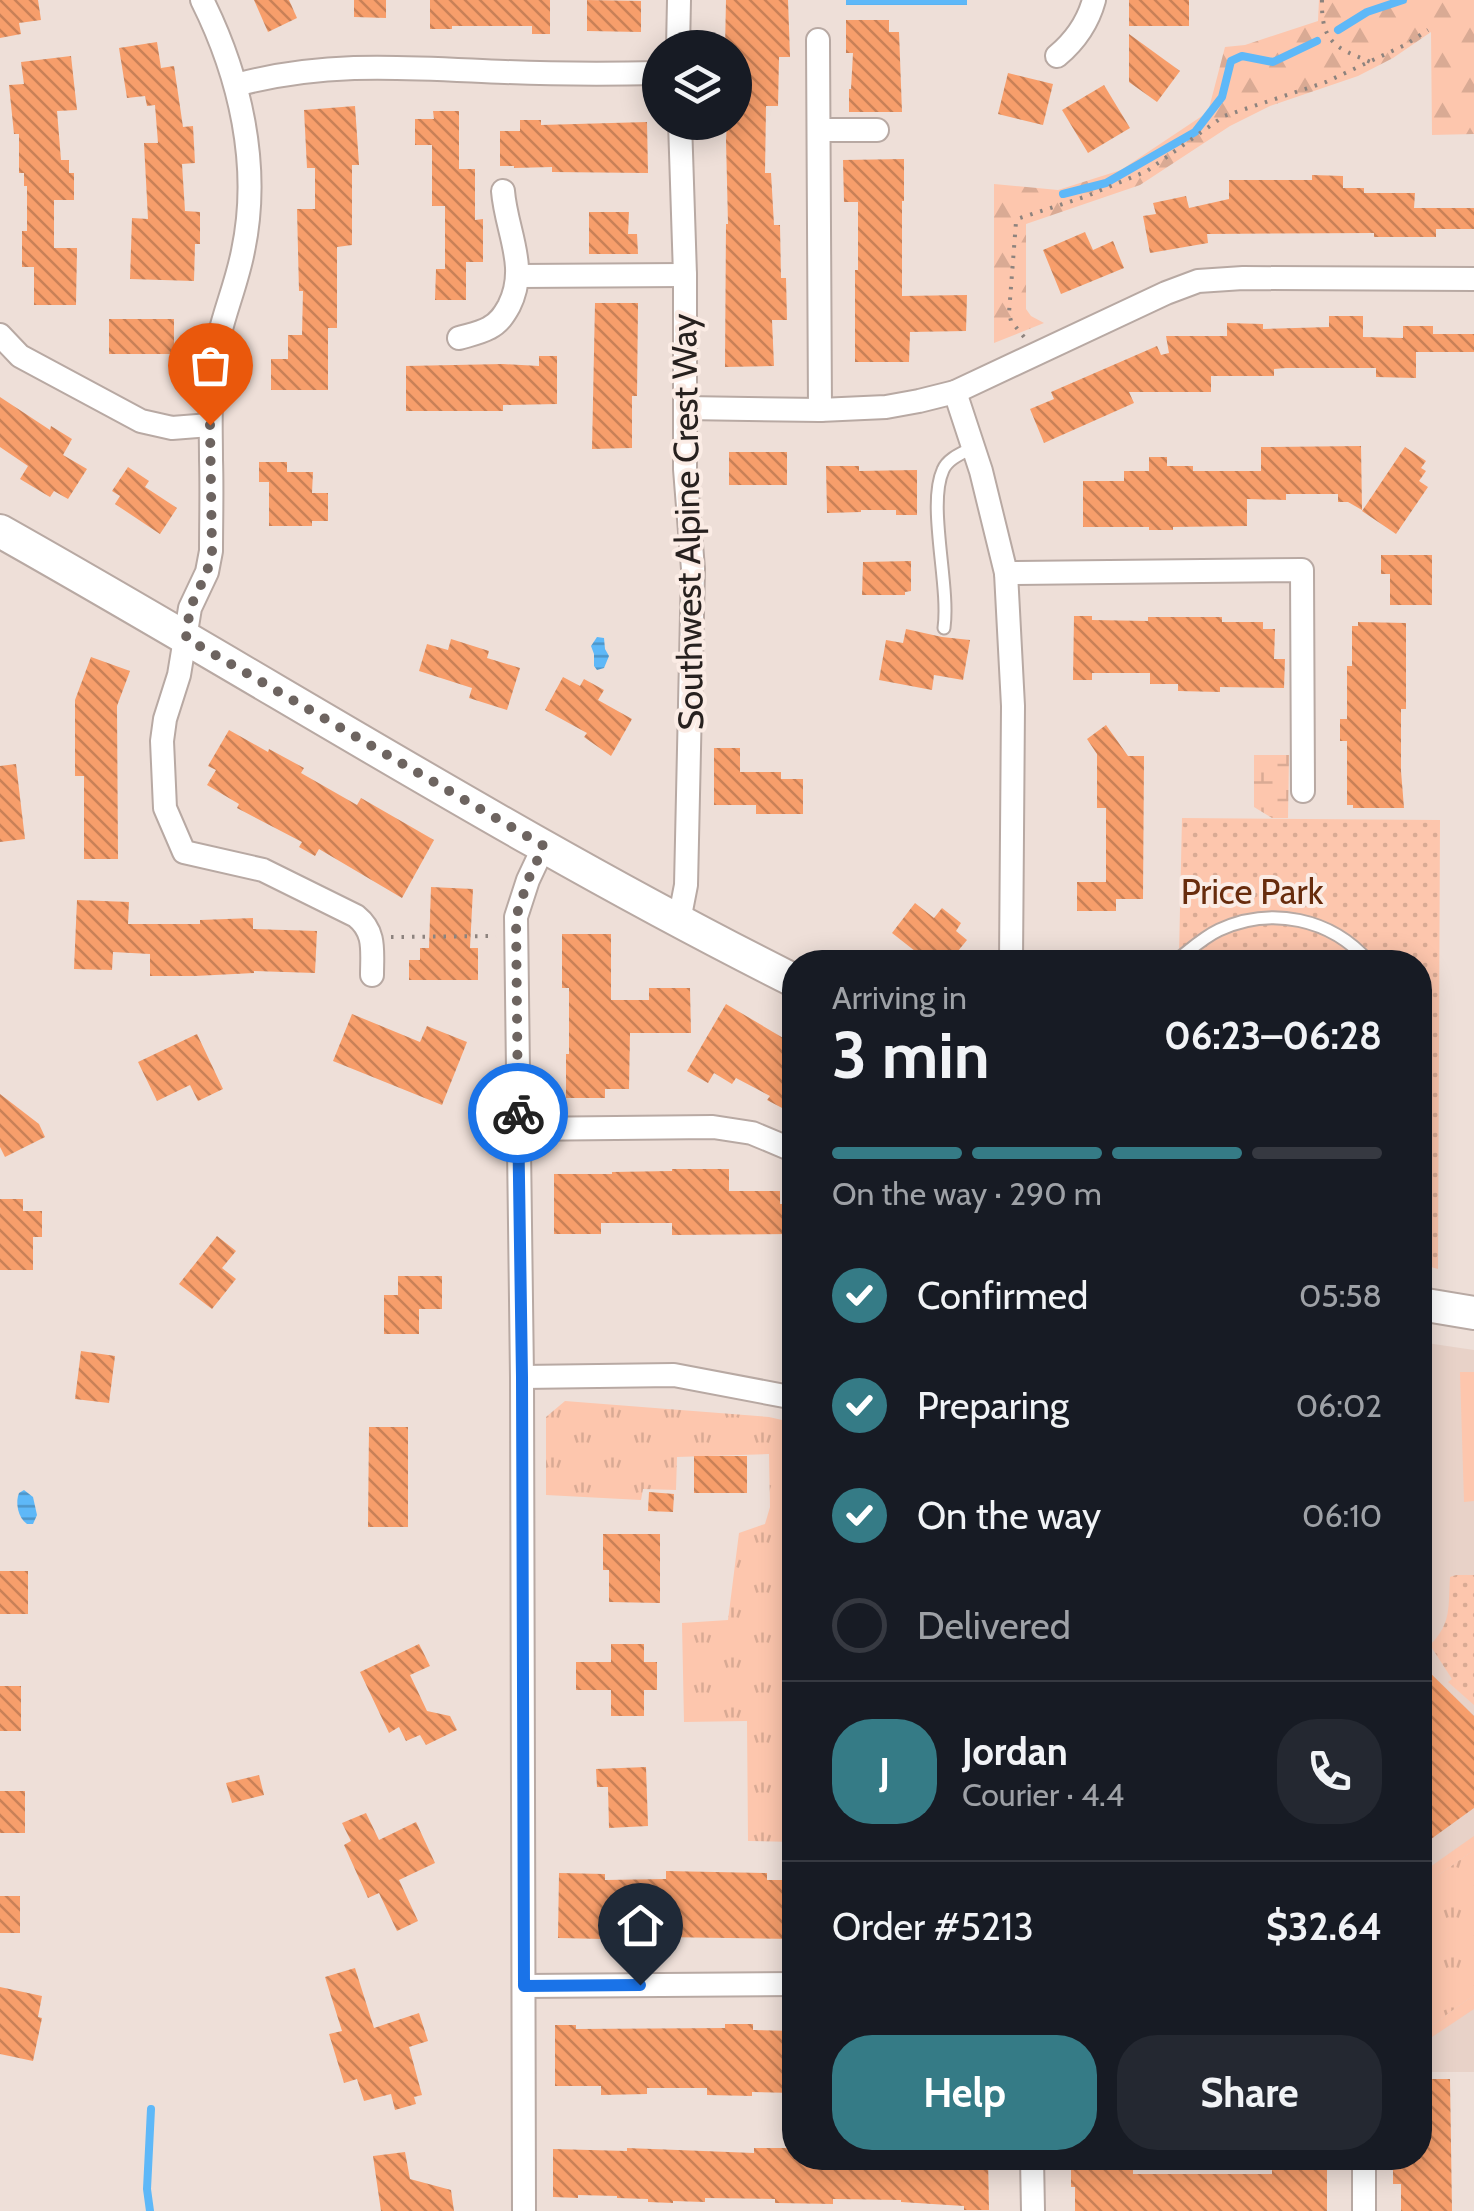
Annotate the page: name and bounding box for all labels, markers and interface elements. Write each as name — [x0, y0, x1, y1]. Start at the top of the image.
map controls — [642, 30, 752, 140]
button: layers — [642, 30, 752, 140]
street label: Southwest Alpine Crest Way — [662, 313, 712, 731]
pin — [168, 323, 253, 426]
icon: bag — [183, 338, 238, 393]
park label: Price Park — [1181, 870, 1324, 913]
text: Arriving in — [832, 978, 967, 1017]
text: 06:23–06:28 — [1164, 1012, 1382, 1059]
text: 3 min — [832, 1015, 990, 1094]
courier — [468, 1063, 568, 1163]
icon: bike — [491, 1086, 546, 1141]
text: On the way · 290 m — [832, 1174, 1102, 1213]
icon: check — [832, 1268, 887, 1323]
text: Confirmed — [917, 1272, 1088, 1319]
text: 05:58 — [1299, 1276, 1382, 1315]
icon: check — [832, 1378, 887, 1433]
text: Preparing — [917, 1382, 1069, 1429]
text: 06:02 — [1296, 1386, 1382, 1425]
icon: check — [832, 1488, 887, 1543]
text: On the way — [917, 1492, 1101, 1539]
text: 06:10 — [1302, 1496, 1382, 1535]
text: Delivered — [917, 1602, 1071, 1649]
button: phone — [1277, 1719, 1382, 1824]
text: Jordan — [962, 1728, 1068, 1775]
text: J — [879, 1748, 890, 1795]
text: Courier · 4.4 — [962, 1775, 1124, 1814]
pin — [598, 1883, 683, 1986]
icon: home — [613, 1898, 668, 1953]
text: Order #5213 — [832, 1903, 1034, 1950]
text: $32.64 — [1266, 1903, 1382, 1950]
button: Help — [832, 2035, 1097, 2150]
button: Share — [1117, 2035, 1382, 2150]

